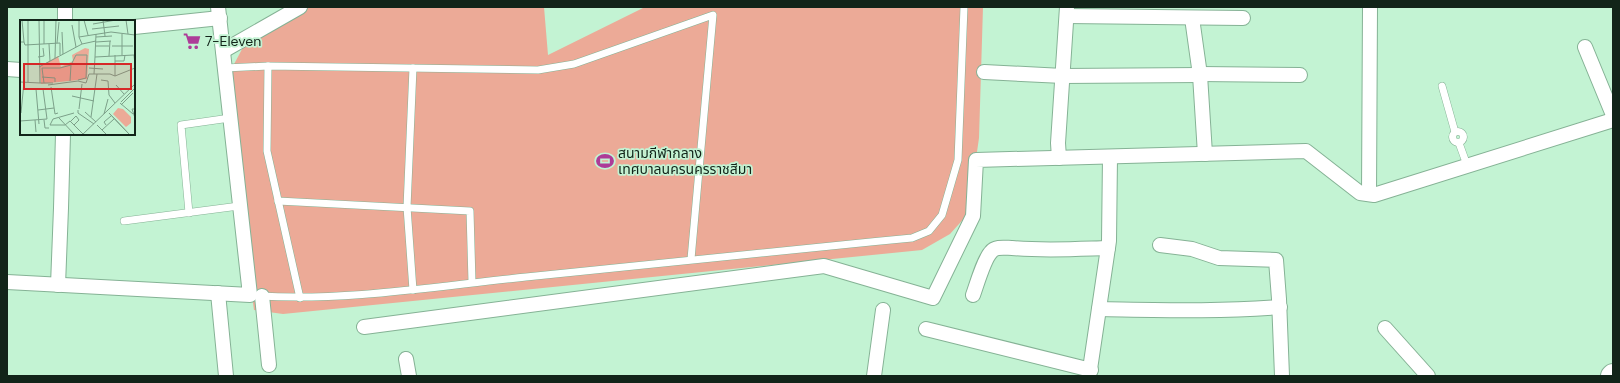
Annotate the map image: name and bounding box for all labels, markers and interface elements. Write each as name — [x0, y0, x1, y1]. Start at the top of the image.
inset map — [20, 20, 135, 135]
supermarket icon: 7-Eleven — [182, 31, 202, 51]
place label: 7-Eleven — [205, 32, 261, 50]
place label: สนามกีฬากลาง เทศบาลนครนครราชสีมา — [618, 144, 752, 178]
sports icon: สนามกีฬากลาง เทศบาลนครนครราชสีมา — [595, 151, 615, 171]

